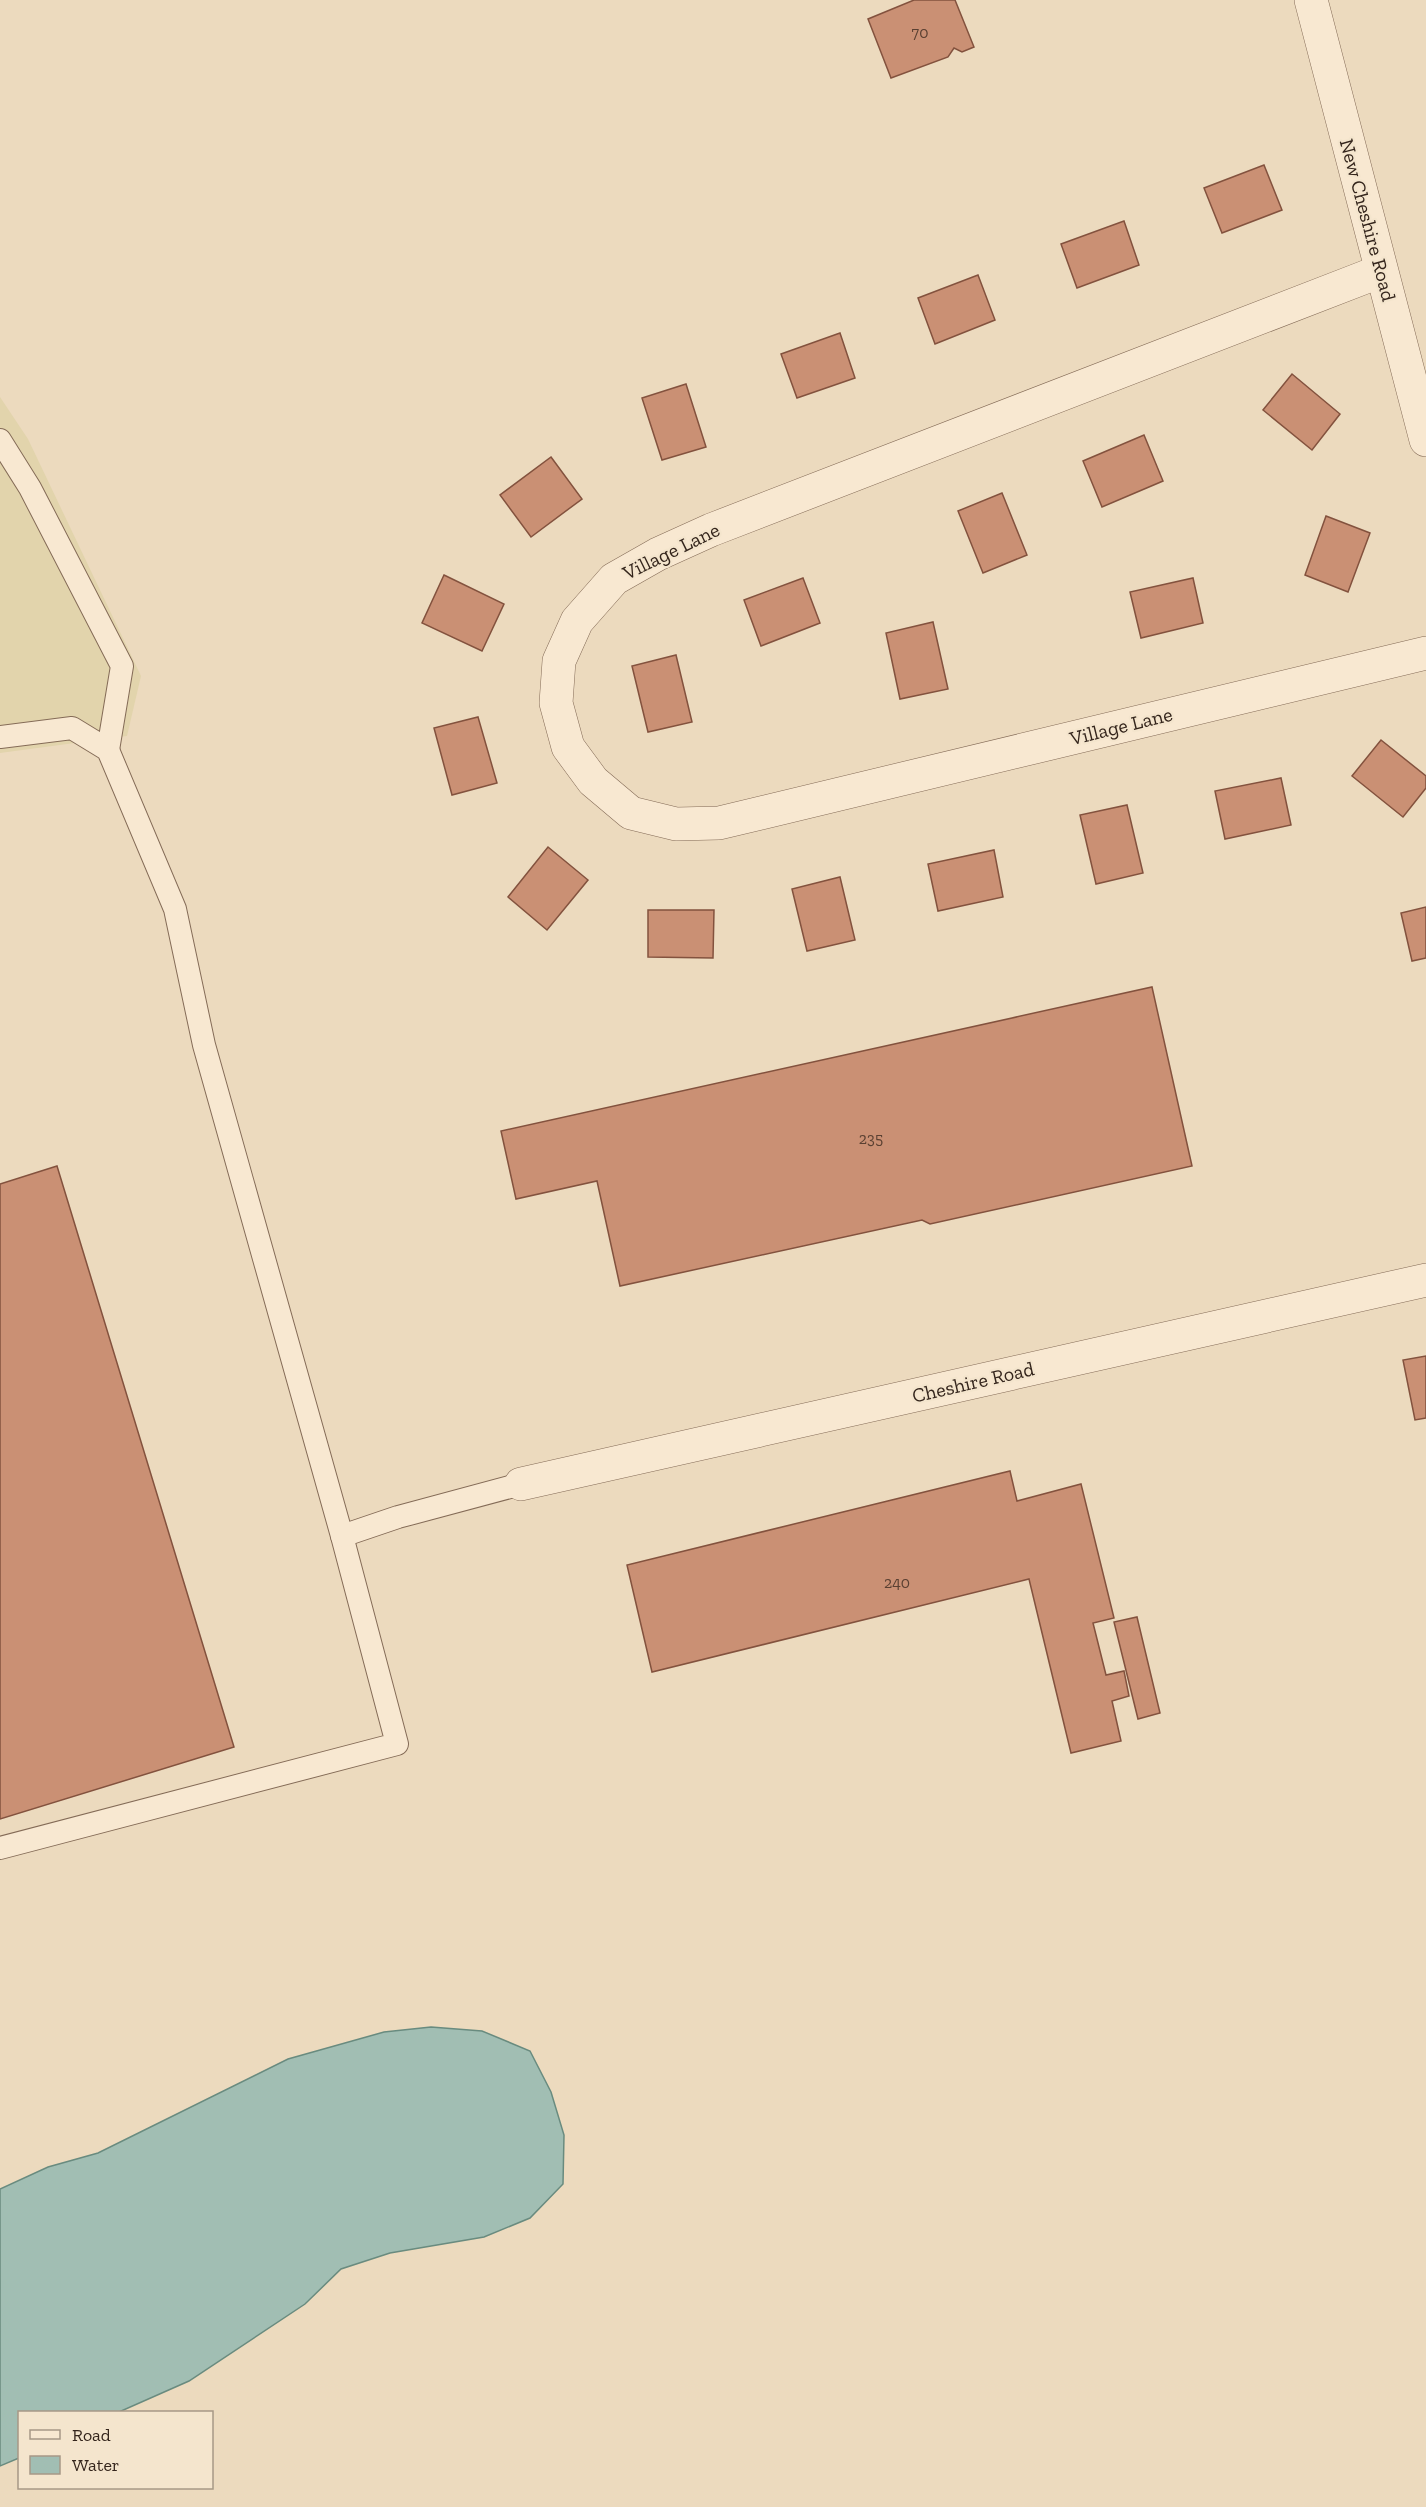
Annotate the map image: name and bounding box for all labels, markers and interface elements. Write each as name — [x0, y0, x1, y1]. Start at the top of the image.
house number: 70 — [912, 23, 928, 42]
street label: New Cheshire Road — [1335, 136, 1401, 304]
street label: Village Lane — [618, 517, 723, 585]
street label: Village Lane — [1066, 702, 1175, 751]
house number: 235 — [859, 1129, 883, 1148]
street label: Cheshire Road — [910, 1356, 1036, 1408]
house number: 240 — [884, 1573, 910, 1592]
legend — [18, 2411, 213, 2489]
text: Road — [72, 2424, 111, 2446]
text: Water — [72, 2454, 119, 2476]

